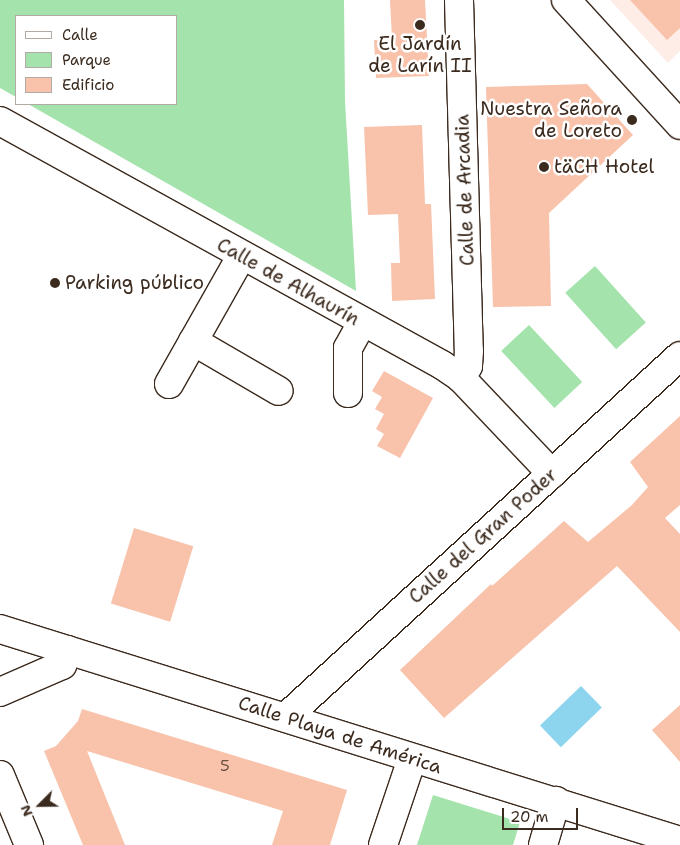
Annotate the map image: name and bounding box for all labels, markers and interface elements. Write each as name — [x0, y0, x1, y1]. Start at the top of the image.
legend — [15, 15, 178, 105]
marker: El Jardín de Larín II — [414, 19, 426, 31]
text: Calle — [62, 25, 98, 45]
place label: El Jardín de Larín II — [368, 33, 472, 77]
text: Parque — [62, 50, 111, 70]
text: Edificio — [62, 75, 114, 95]
place label: Nuestra Señora de Loreto — [480, 98, 622, 142]
street label: Calle de Arcadia — [451, 114, 479, 266]
marker: Nuestra Señora de Loreto — [626, 114, 638, 126]
place label: täCH Hotel — [554, 156, 654, 178]
marker: täCH Hotel — [538, 161, 550, 173]
street label: Calle de Alhaurín — [213, 233, 363, 331]
place label: Parking público — [65, 272, 204, 294]
marker: Parking público — [49, 277, 61, 289]
street label: Calle del Gran Poder — [404, 463, 562, 609]
street label: Calle Playa de América — [235, 691, 445, 779]
house number: 5 — [220, 756, 230, 776]
north arrow — [15, 780, 65, 830]
scale bar — [505, 798, 581, 830]
text: N — [16, 802, 37, 819]
text: 20 m — [510, 807, 549, 827]

